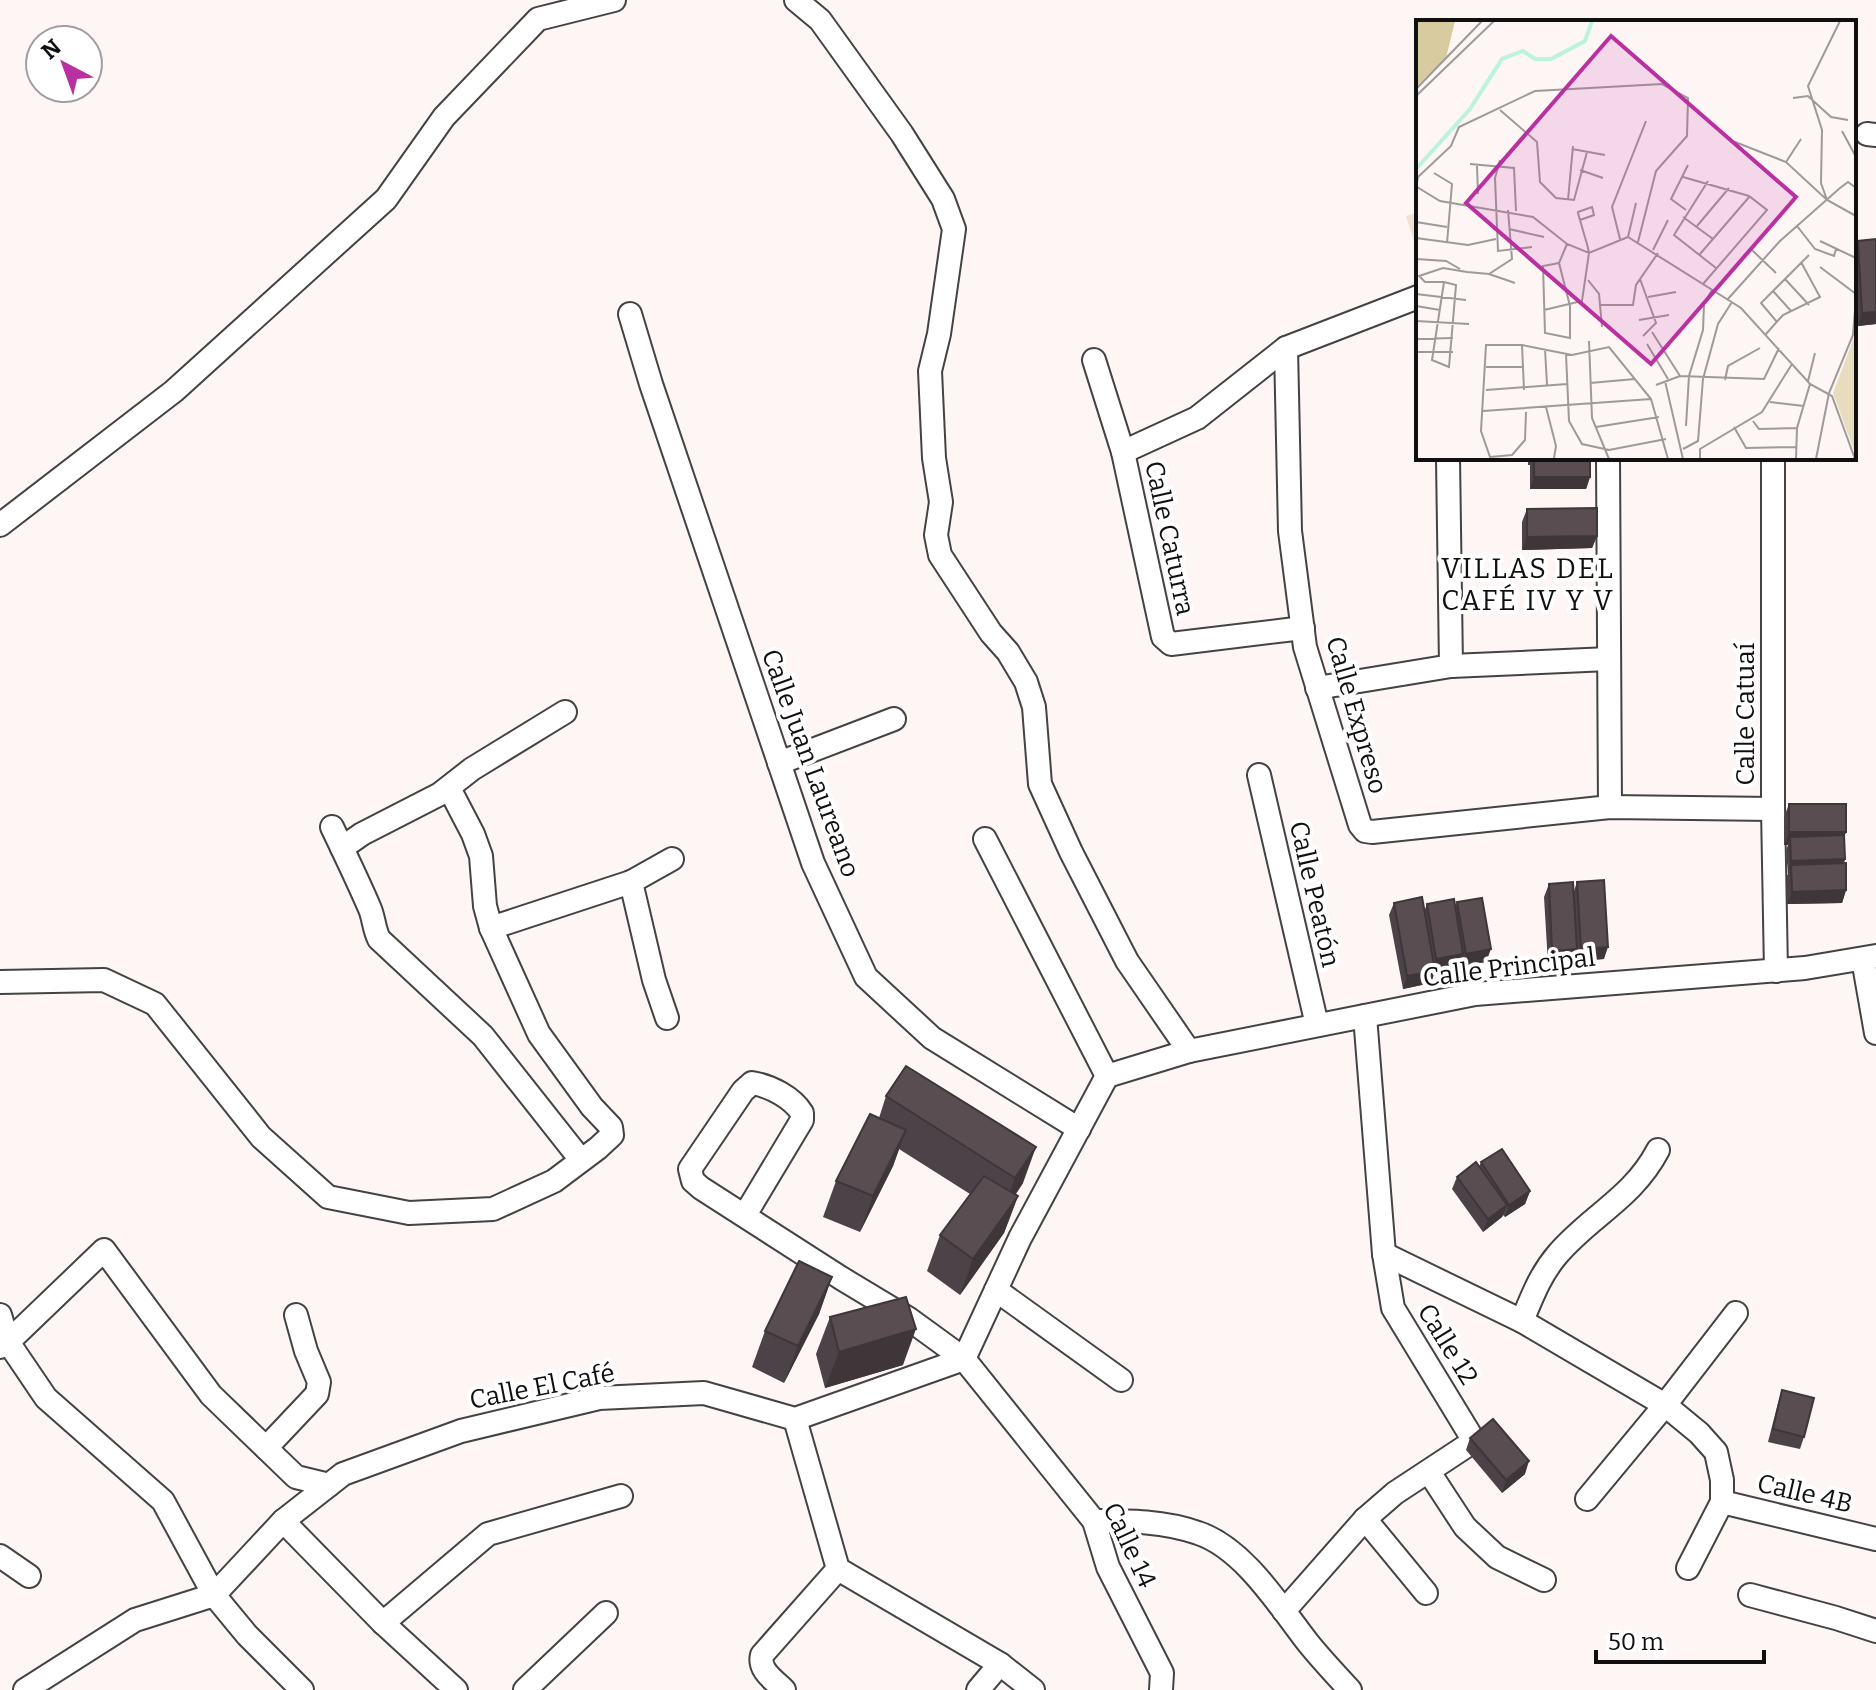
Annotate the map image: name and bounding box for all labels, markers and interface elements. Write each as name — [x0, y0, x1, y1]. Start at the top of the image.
inset map — [1416, 20, 1856, 460]
north arrow — [24, 24, 104, 104]
text: N — [36, 34, 66, 65]
street label: Calle Caturra — [1138, 458, 1201, 618]
district label: VILLAS DEL CAFÉ IV Y V — [1441, 552, 1615, 617]
street label: Calle Expreso — [1319, 633, 1394, 797]
street label: Calle Catuaí — [1730, 642, 1761, 785]
street label: Calle Juan Laureano — [755, 645, 866, 881]
street label: Calle Peatón — [1283, 818, 1346, 971]
street label: Calle Principal — [1421, 942, 1597, 993]
street label: Calle 12 — [1411, 1298, 1484, 1390]
street label: Calle El Café — [467, 1357, 617, 1416]
street label: Calle 4B — [1754, 1467, 1856, 1519]
street label: Calle 14 — [1096, 1498, 1163, 1593]
scale bar — [1596, 1614, 1764, 1664]
text: 50 m — [1608, 1628, 1664, 1656]

